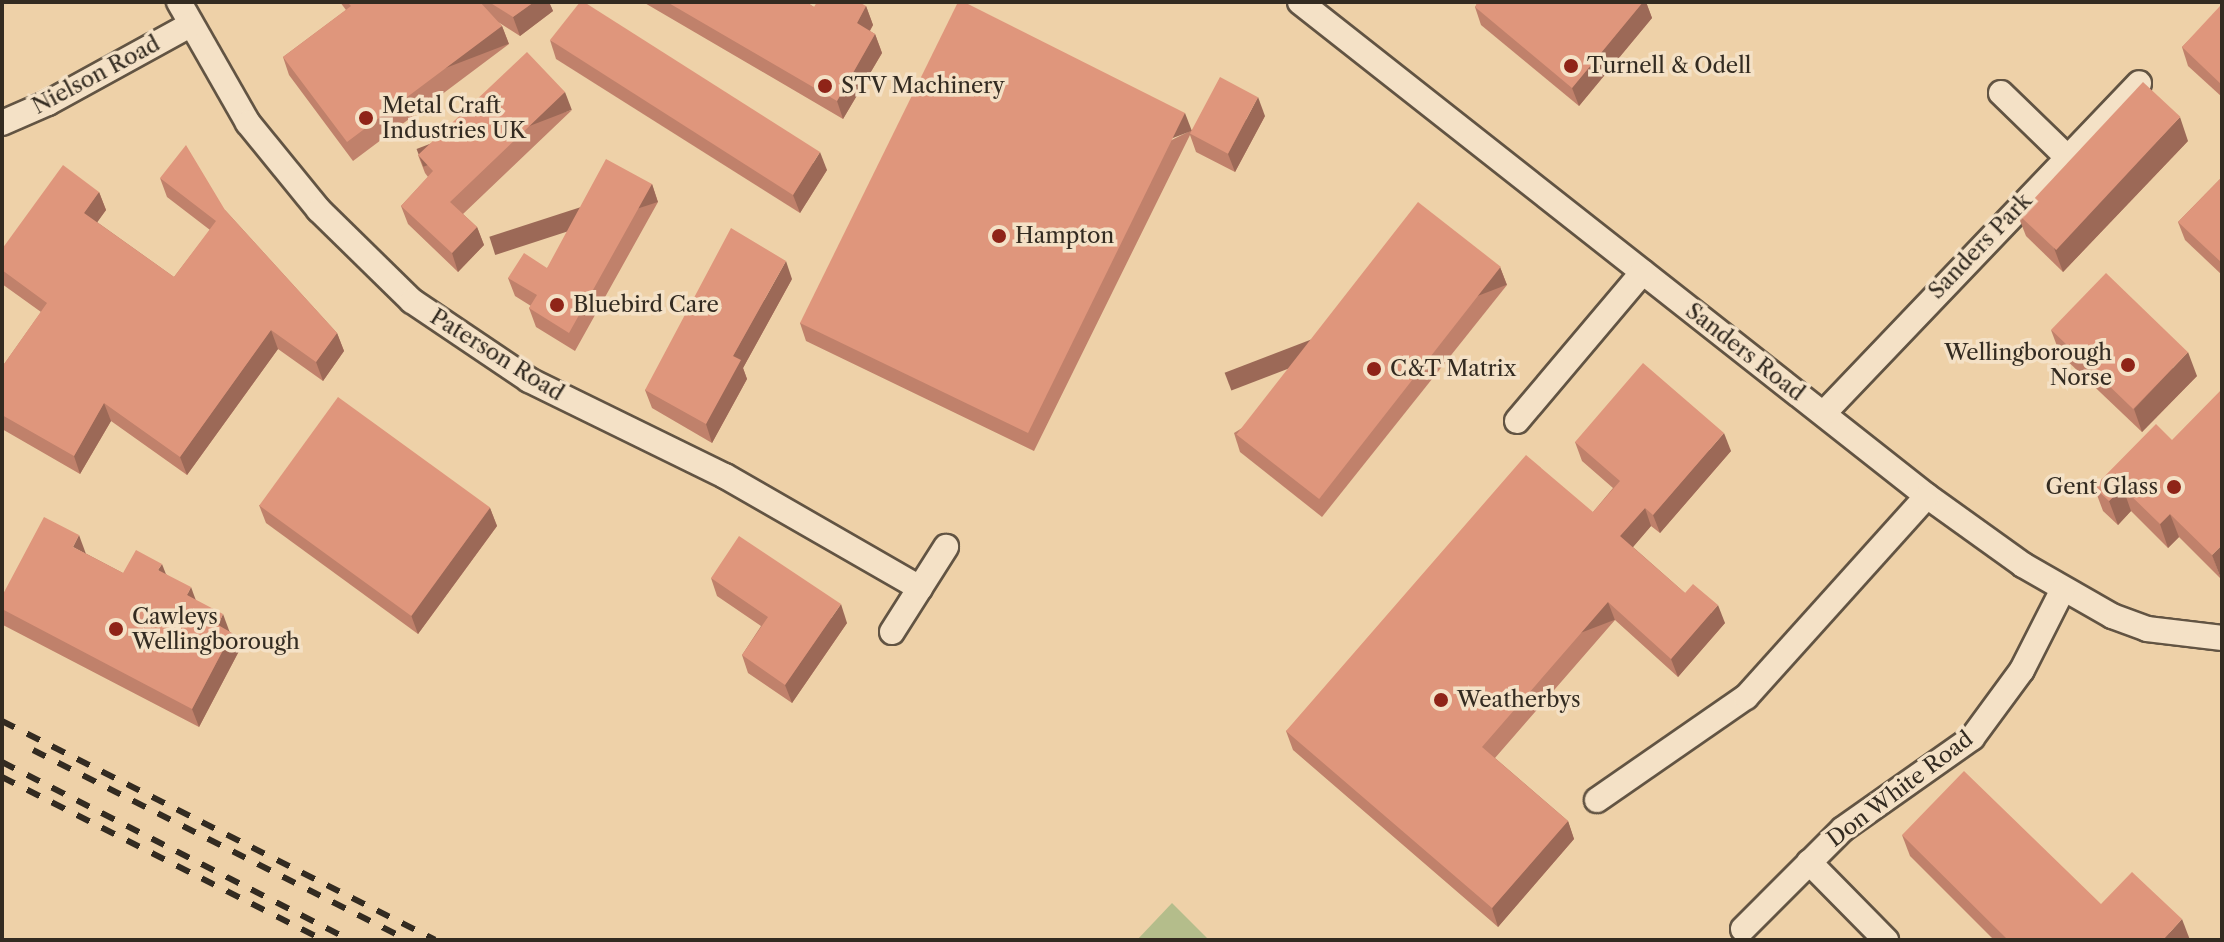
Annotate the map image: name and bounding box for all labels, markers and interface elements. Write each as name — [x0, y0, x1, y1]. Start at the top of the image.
street label: Nielson Road — [28, 30, 164, 120]
place label: Turnell & Odell — [1587, 53, 1751, 79]
marker: Turnell & Odell — [1562, 57, 1580, 75]
place label: STV Machinery — [841, 73, 1006, 99]
marker: STV Machinery — [816, 77, 834, 95]
place label: Metal Craft Industries UK — [382, 92, 526, 144]
marker: Metal Craft Industries UK — [357, 109, 375, 127]
street label: Sanders Park — [1923, 188, 2037, 304]
place label: Hampton — [1015, 223, 1114, 249]
marker: Hampton — [990, 227, 1008, 245]
place label: Bluebird Care — [573, 292, 719, 318]
marker: Bluebird Care — [548, 296, 566, 314]
street label: Sanders Road — [1680, 297, 1810, 407]
street label: Paterson Road — [425, 303, 569, 407]
place label: Wellingborough Norse — [1944, 339, 2112, 390]
place label: C&T Matrix — [1390, 356, 1517, 382]
marker: Wellingborough Norse — [2119, 356, 2137, 374]
marker: C&T Matrix — [1365, 360, 1383, 378]
place label: Gent Glass — [2046, 474, 2158, 500]
marker: Gent Glass — [2165, 478, 2183, 496]
place label: Cawleys Wellingborough — [132, 603, 300, 654]
marker: Cawleys Wellingborough — [107, 620, 125, 638]
place label: Weatherbys — [1457, 687, 1580, 713]
marker: Weatherbys — [1432, 691, 1450, 709]
street label: Don White Road — [1822, 725, 1978, 853]

